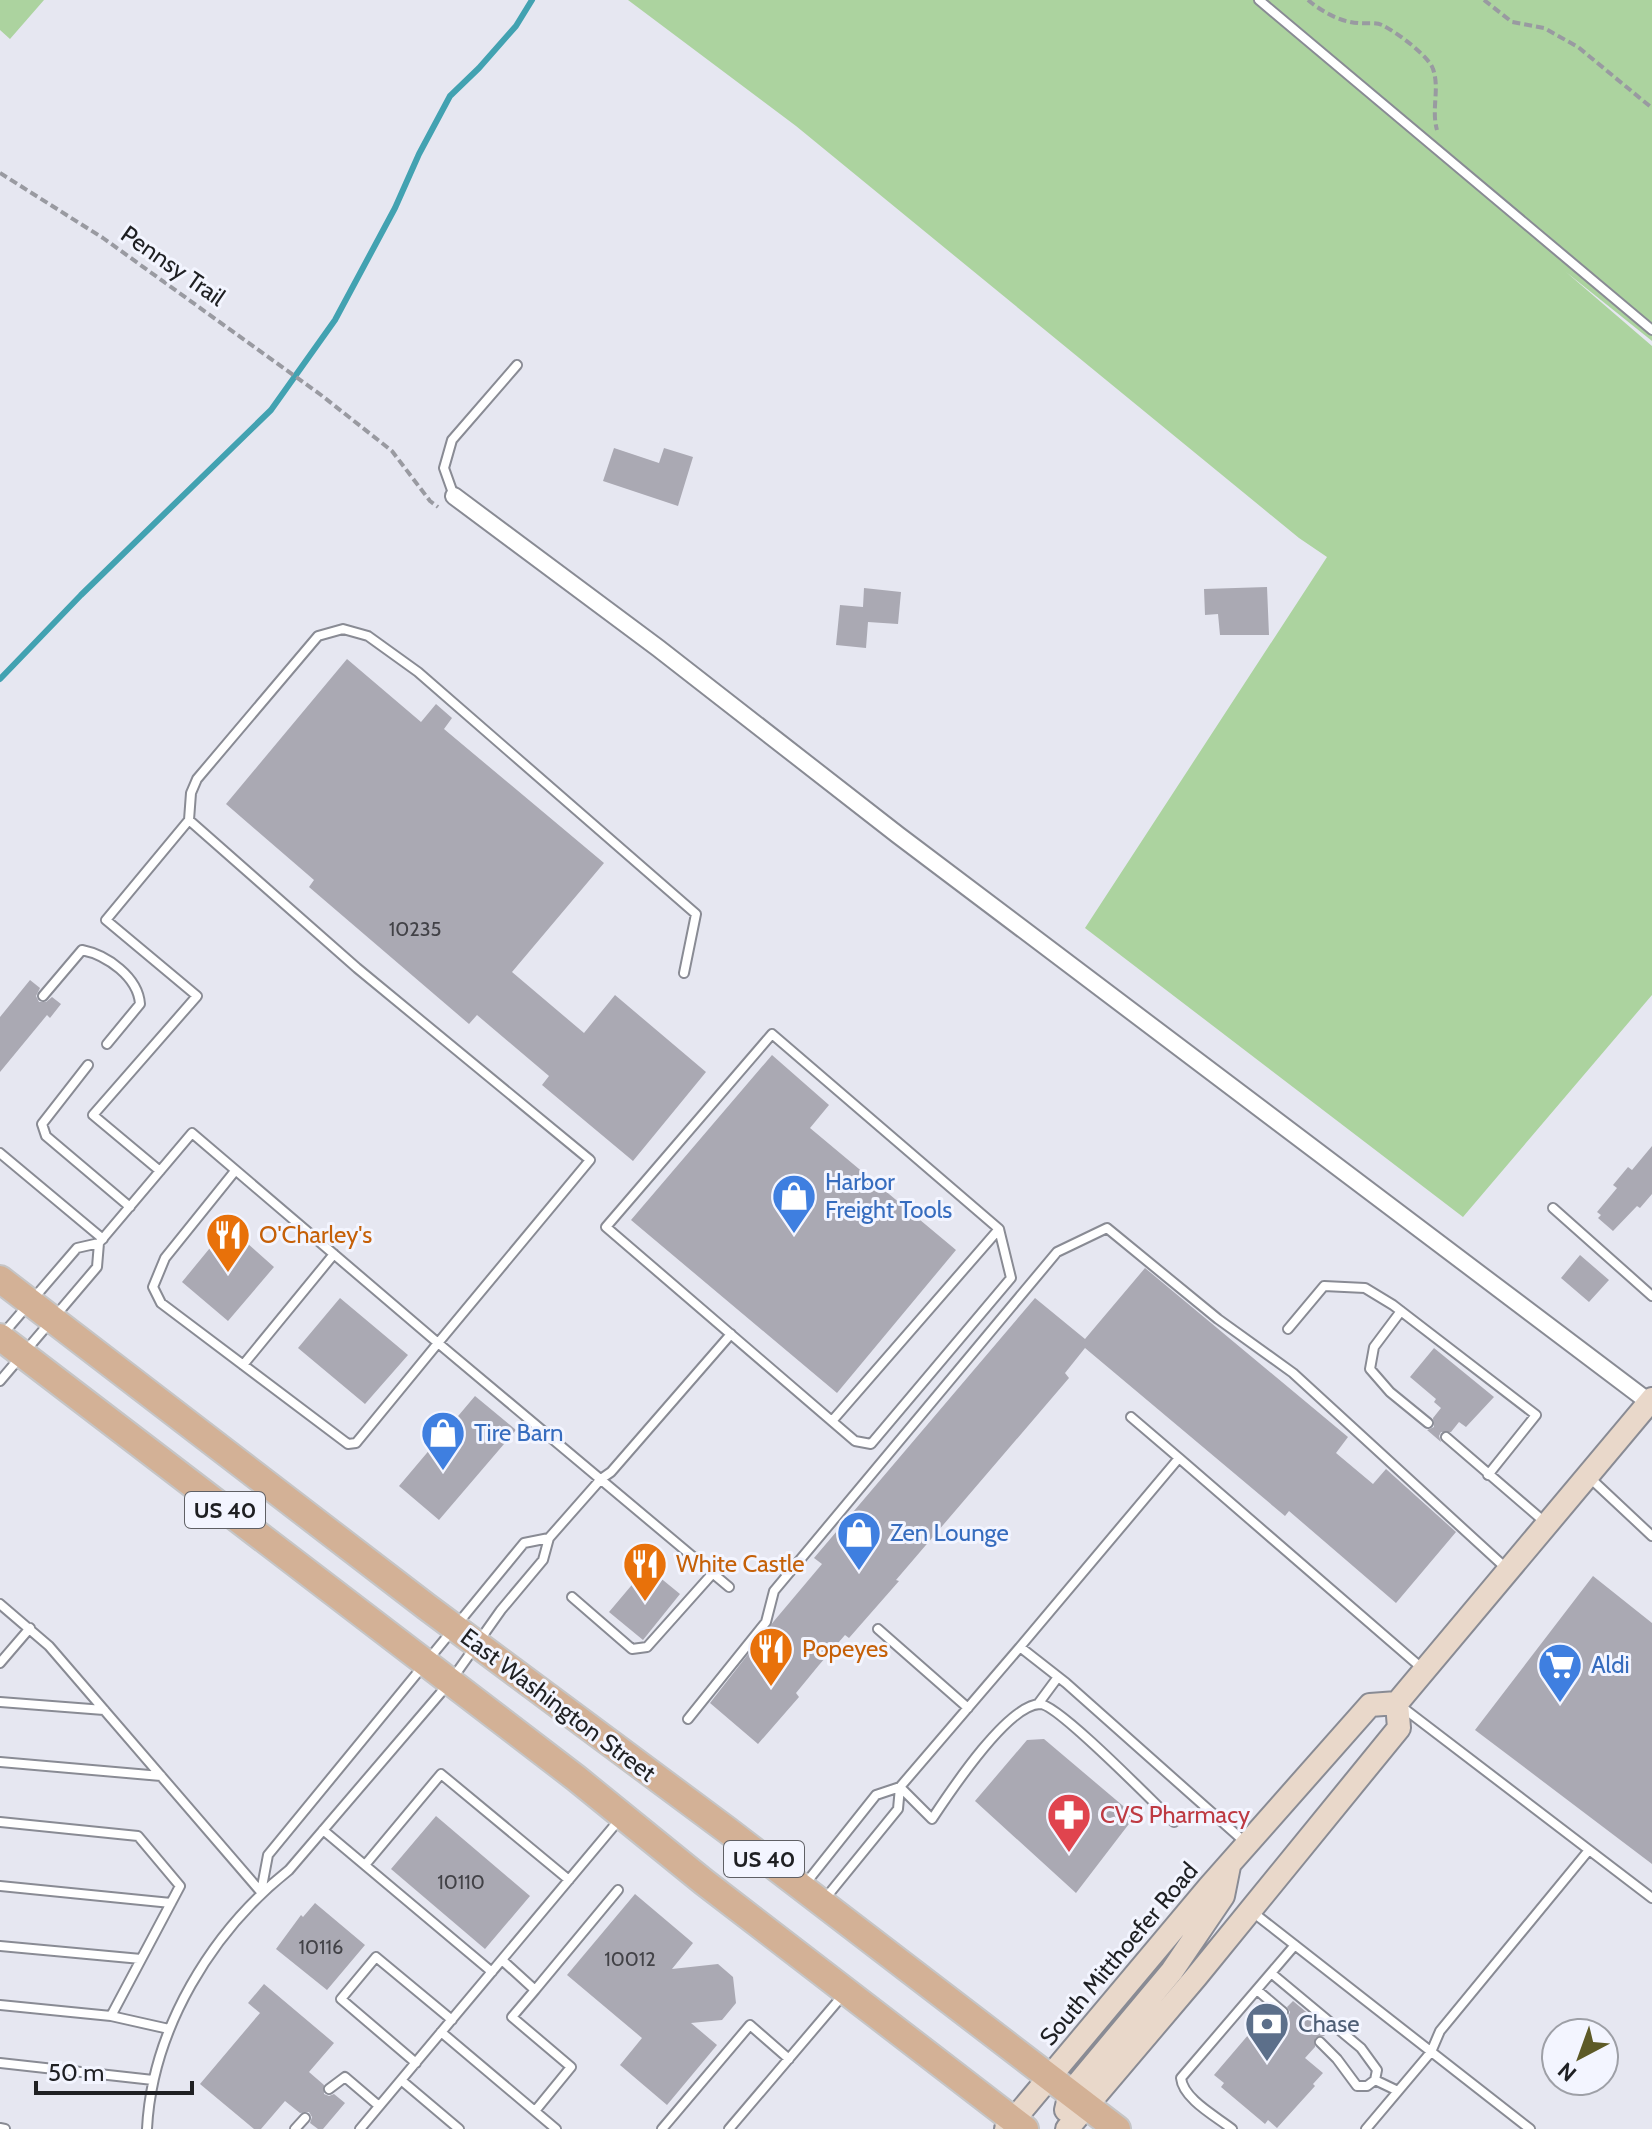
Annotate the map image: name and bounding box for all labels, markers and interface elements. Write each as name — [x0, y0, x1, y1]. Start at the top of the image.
street label: Pennsy Trail — [116, 219, 231, 312]
house number: 10235 — [389, 917, 441, 941]
place label: Harbor Freight Tools — [825, 1167, 952, 1224]
shop icon: Harbor Freight Tools — [770, 1172, 818, 1235]
restaurant icon: O'Charley's — [204, 1211, 252, 1274]
place label: O'Charley's — [259, 1220, 372, 1249]
shop icon: Tire Barn — [419, 1409, 467, 1472]
place label: Tire Barn — [474, 1418, 563, 1447]
road number: US 40 — [185, 1492, 265, 1528]
shop icon: Zen Lounge — [835, 1509, 883, 1572]
place label: Zen Lounge — [890, 1518, 1009, 1547]
restaurant icon: White Castle — [621, 1540, 669, 1603]
place label: White Castle — [676, 1549, 805, 1578]
street label: East Washington Street — [455, 1622, 662, 1787]
restaurant icon: Popeyes — [747, 1625, 795, 1688]
place label: Popeyes — [802, 1634, 888, 1663]
supermarket icon: Aldi — [1536, 1641, 1584, 1704]
place label: Aldi — [1591, 1650, 1630, 1679]
pharmacy icon: CVS Pharmacy — [1045, 1791, 1093, 1854]
place label: CVS Pharmacy — [1100, 1800, 1250, 1829]
road number: US 40 — [724, 1841, 804, 1877]
street label: South Mitthoefer Road — [1033, 1856, 1204, 2051]
house number: 10110 — [437, 1870, 485, 1894]
house number: 10116 — [299, 1935, 343, 1959]
house number: 10012 — [604, 1947, 656, 1971]
bank icon: Chase — [1243, 2000, 1291, 2063]
place label: Chase — [1298, 2009, 1360, 2038]
north arrow — [1540, 2017, 1620, 2097]
scale bar — [36, 2045, 192, 2095]
text: N — [1552, 2056, 1582, 2087]
text: 50 m — [48, 2058, 104, 2087]

